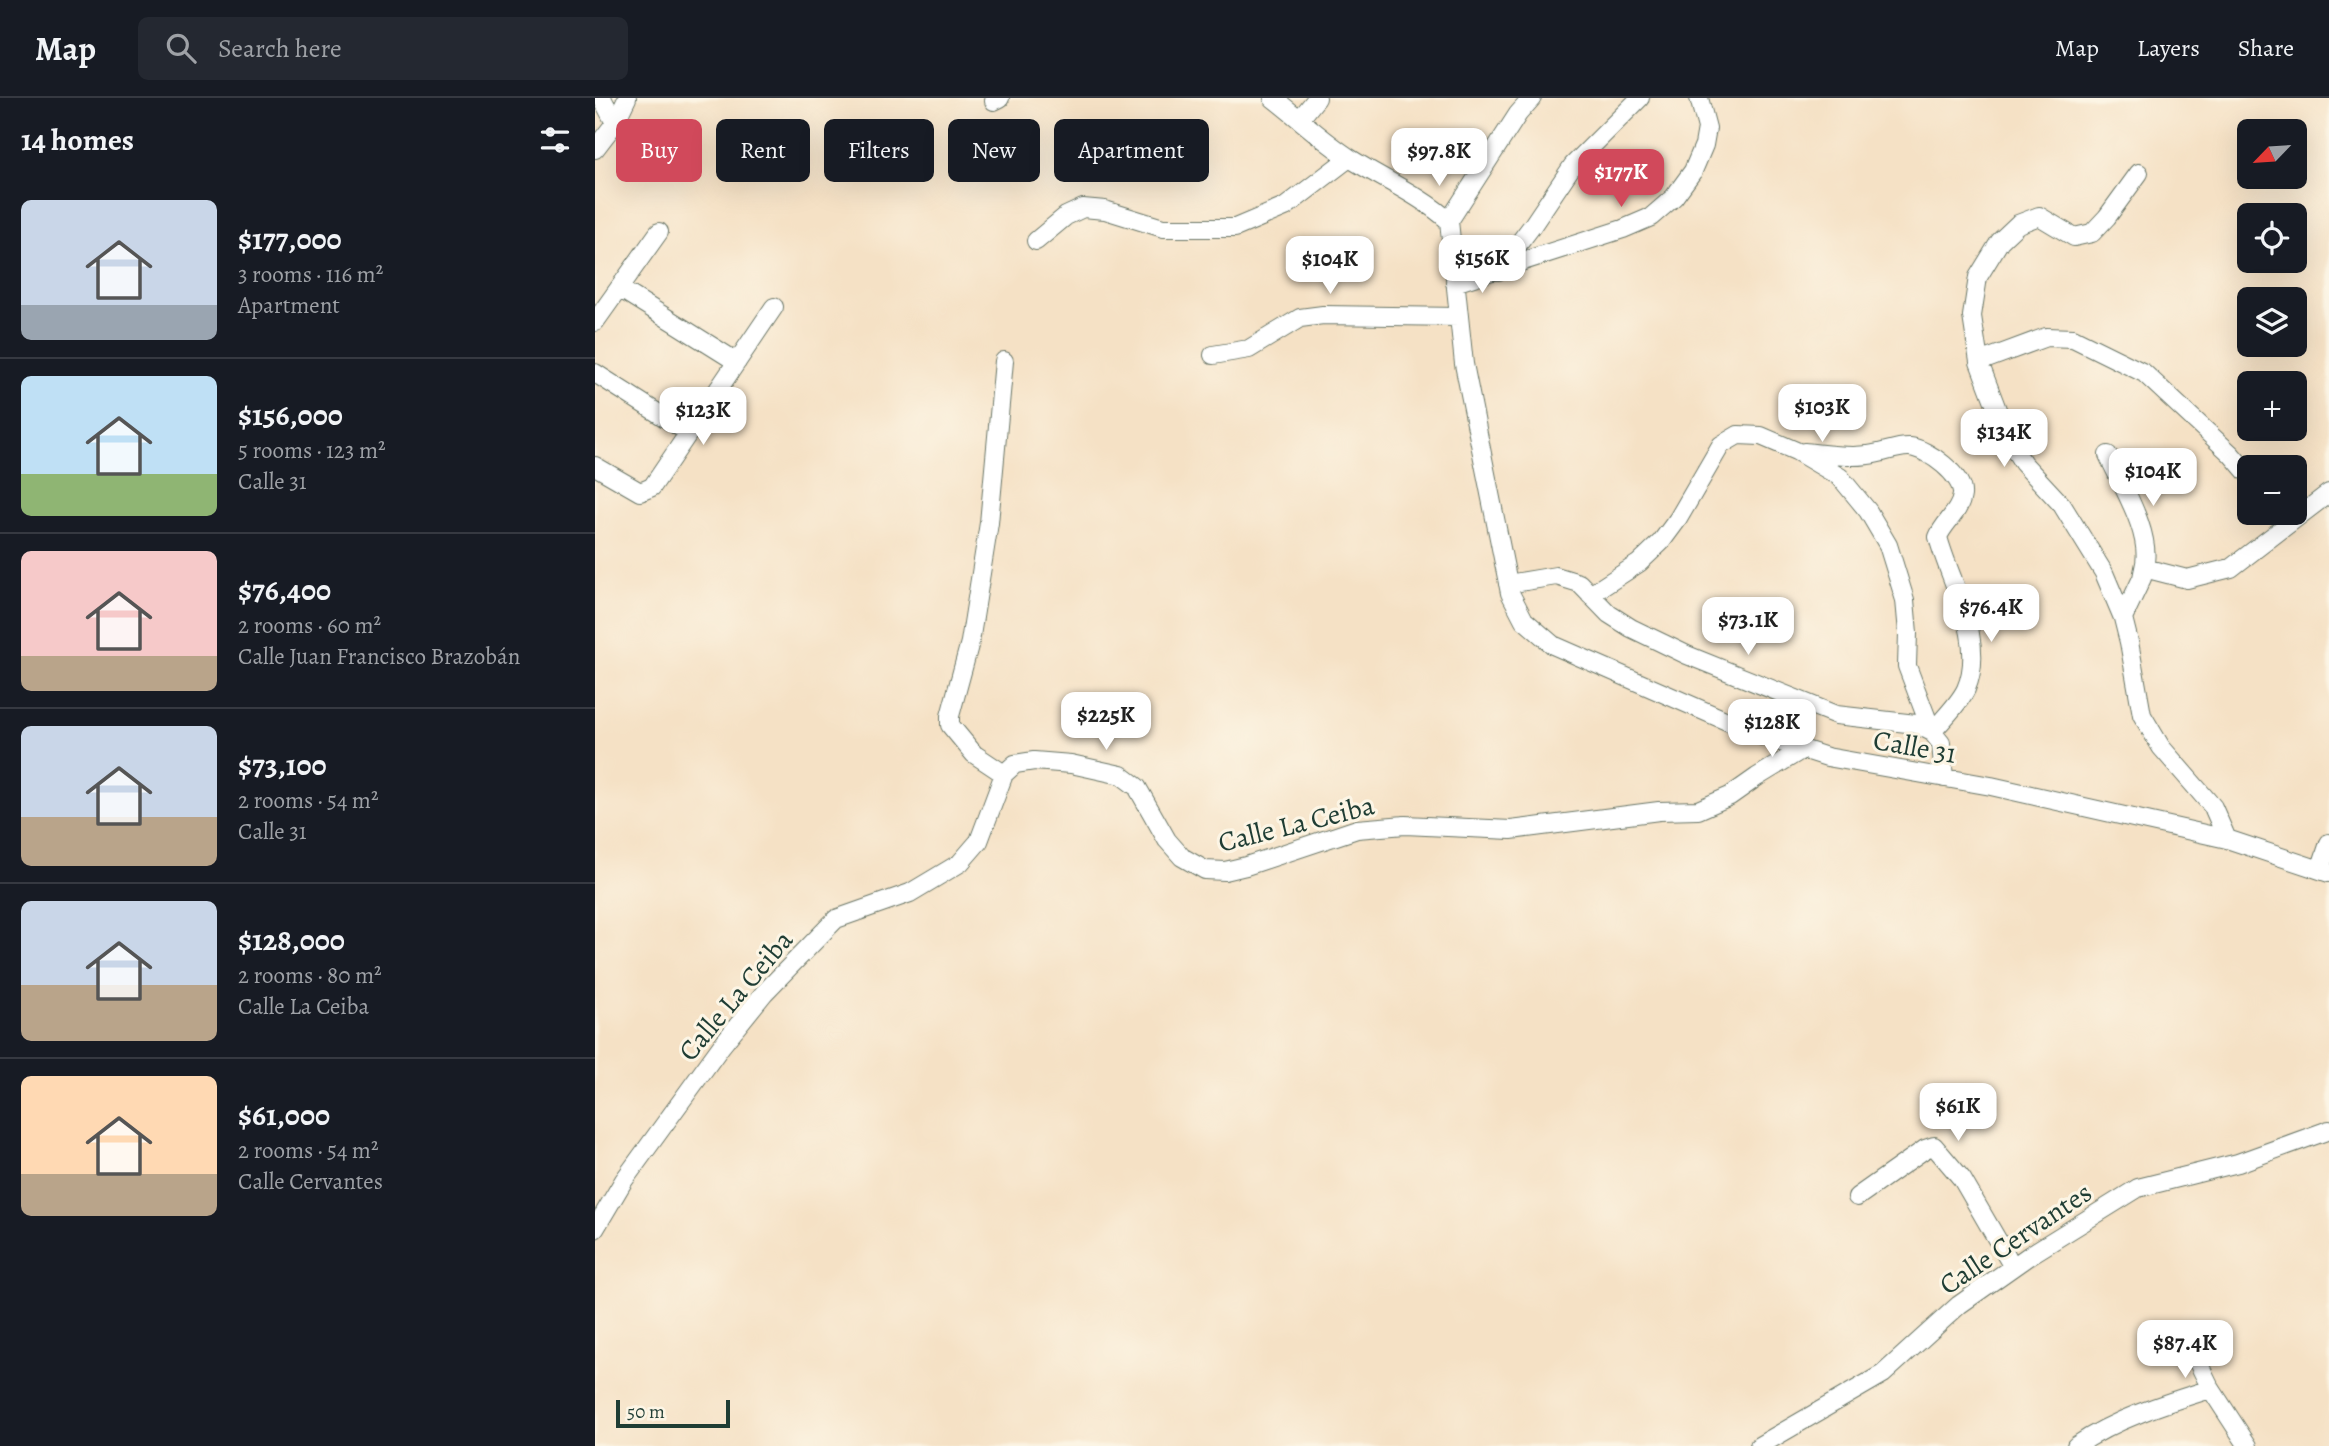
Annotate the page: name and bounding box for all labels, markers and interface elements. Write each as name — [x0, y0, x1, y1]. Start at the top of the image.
search box — [138, 17, 628, 80]
text: Map — [35, 26, 96, 71]
icon: search — [162, 29, 200, 67]
text: Search here — [218, 31, 342, 66]
text: Map — [2055, 32, 2099, 64]
text: Layers — [2137, 32, 2200, 64]
text: Share — [2238, 32, 2294, 64]
chip: Buy — [616, 119, 702, 182]
chip: Rent — [716, 119, 810, 182]
chip: Filters — [824, 119, 934, 182]
chip: New — [948, 119, 1040, 182]
chip: Apartment — [1054, 119, 1209, 182]
north arrow — [2237, 119, 2307, 189]
map controls — [2237, 119, 2307, 525]
text: 14 homes — [21, 120, 134, 160]
icon: filters — [536, 121, 574, 159]
pin: $97.8K — [1382, 129, 1496, 188]
text: $97.8K — [1407, 135, 1471, 166]
pin: $177K — [1572, 150, 1670, 209]
text: $177K — [1594, 156, 1648, 187]
button: locate — [2237, 203, 2307, 273]
text: $177,000 — [238, 219, 342, 259]
icon: home — [77, 228, 161, 312]
pin: $104K — [1281, 236, 1379, 296]
pin: $156K — [1433, 236, 1531, 295]
text: $156K — [1455, 242, 1509, 273]
text: $104K — [1302, 243, 1358, 274]
text: 3 rooms · 116 m² — [238, 259, 383, 290]
button: layers — [2237, 287, 2307, 357]
text: Apartment — [238, 290, 340, 321]
button: + — [2237, 371, 2307, 441]
pin: $103K — [1773, 384, 1871, 444]
pin: $123K — [654, 388, 752, 447]
text: $103K — [1794, 391, 1850, 422]
text: $123K — [675, 394, 731, 425]
text: $156,000 — [238, 395, 343, 435]
icon: home — [77, 404, 161, 488]
pin: $134K — [1955, 410, 2053, 469]
text: $134K — [1977, 416, 2031, 447]
text: 5 rooms · 123 m² — [238, 435, 386, 466]
pin: $104K — [2104, 448, 2202, 508]
text: $104K — [2125, 455, 2181, 486]
button: − — [2237, 455, 2307, 525]
text: Calle 31 — [238, 466, 307, 497]
text: $76,400 — [238, 570, 331, 610]
icon: home — [77, 579, 161, 663]
pin: $76.4K — [1934, 584, 2048, 644]
text: $76.4K — [1959, 591, 2023, 622]
pin: $73.1K — [1691, 598, 1805, 657]
text: $73.1K — [1718, 604, 1778, 635]
text: 2 rooms · 60 m² — [238, 610, 381, 641]
text: Calle Juan Francisco Brazobán — [238, 641, 520, 672]
pin: $225K — [1057, 692, 1155, 752]
text: $225K — [1077, 699, 1135, 730]
pin: $128K — [1723, 700, 1821, 759]
text: $128K — [1744, 706, 1800, 737]
street label: Calle 31 — [1870, 721, 1959, 773]
text: $73,100 — [238, 745, 327, 785]
icon: home — [77, 754, 161, 838]
text: 2 rooms · 54 m² — [238, 785, 379, 816]
street label: Calle La Ceiba — [1214, 786, 1378, 862]
text: Calle 31 — [238, 816, 307, 847]
text: $128,000 — [238, 920, 345, 960]
street label: Calle La Ceiba — [670, 922, 802, 1069]
icon: home — [77, 929, 161, 1013]
text: 2 rooms · 80 m² — [238, 960, 382, 991]
text: Calle La Ceiba — [238, 991, 369, 1022]
pin: $61K — [1917, 1084, 1999, 1143]
text: $61K — [1936, 1090, 1980, 1121]
text: $61,000 — [238, 1095, 330, 1135]
icon: home — [77, 1104, 161, 1188]
text: 2 rooms · 54 m² — [238, 1135, 379, 1166]
text: Calle Cervantes — [238, 1166, 383, 1197]
street label: Calle Cervantes — [1932, 1174, 2099, 1304]
pin: $87.4K — [2128, 1320, 2242, 1380]
text: $87.4K — [2153, 1327, 2217, 1358]
scale bar — [616, 1397, 730, 1429]
text: 50 m — [627, 1399, 665, 1425]

